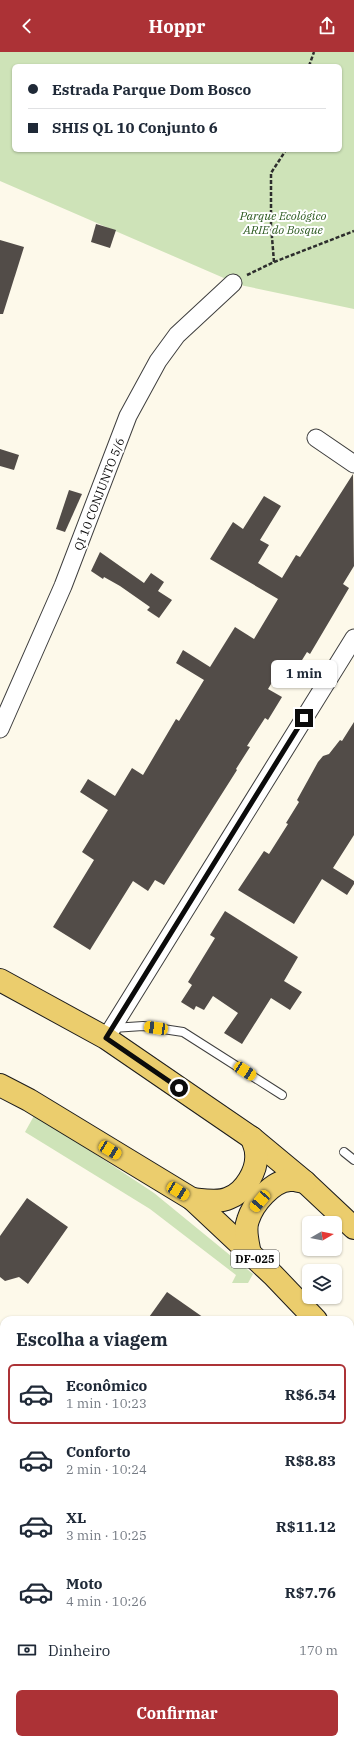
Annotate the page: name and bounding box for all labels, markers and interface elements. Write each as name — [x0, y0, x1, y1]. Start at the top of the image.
icon: back — [16, 15, 38, 37]
text: Hoppr — [149, 15, 205, 38]
icon: share — [316, 15, 338, 37]
text: Estrada Parque Dom Bosco — [52, 80, 251, 99]
text: SHIS QL 10 Conjunto 6 — [52, 118, 218, 137]
park label: Parque Ecológico ARIE do Bosque — [239, 208, 326, 237]
street label: QI 10 CONJUNTO 5/6 — [71, 435, 127, 553]
callout: 1 min — [271, 660, 337, 688]
text: 1 min — [286, 665, 322, 682]
route end — [295, 709, 313, 727]
car — [143, 1020, 169, 1036]
car — [232, 1059, 258, 1083]
route start — [170, 1079, 188, 1097]
car — [97, 1139, 123, 1161]
car — [165, 1180, 191, 1202]
car — [248, 1188, 272, 1214]
north arrow — [302, 1216, 342, 1256]
map controls — [302, 1216, 342, 1304]
road number: DF-025 — [231, 1250, 279, 1268]
button: layers — [302, 1264, 342, 1304]
text: Escolha a viagem — [16, 1328, 168, 1351]
icon: car — [18, 1376, 54, 1412]
text: Econômico — [66, 1376, 147, 1395]
text: R$6.54 — [285, 1385, 336, 1404]
text: 1 min · 10:23 — [66, 1395, 147, 1412]
icon: car — [18, 1442, 54, 1478]
text: Conforto — [66, 1442, 131, 1461]
text: R$8.83 — [285, 1451, 336, 1470]
text: 2 min · 10:24 — [66, 1461, 147, 1478]
icon: car — [18, 1508, 54, 1544]
text: XL — [66, 1508, 86, 1527]
text: R$11.12 — [276, 1517, 336, 1536]
text: 3 min · 10:25 — [66, 1527, 147, 1544]
icon: car — [18, 1574, 54, 1610]
text: Moto — [66, 1574, 103, 1593]
text: R$7.76 — [285, 1583, 336, 1602]
text: 4 min · 10:26 — [66, 1593, 147, 1610]
icon: cash — [16, 1639, 38, 1661]
text: Dinheiro — [48, 1641, 110, 1660]
text: 170 m — [299, 1642, 338, 1659]
button: Confirmar — [16, 1690, 338, 1736]

